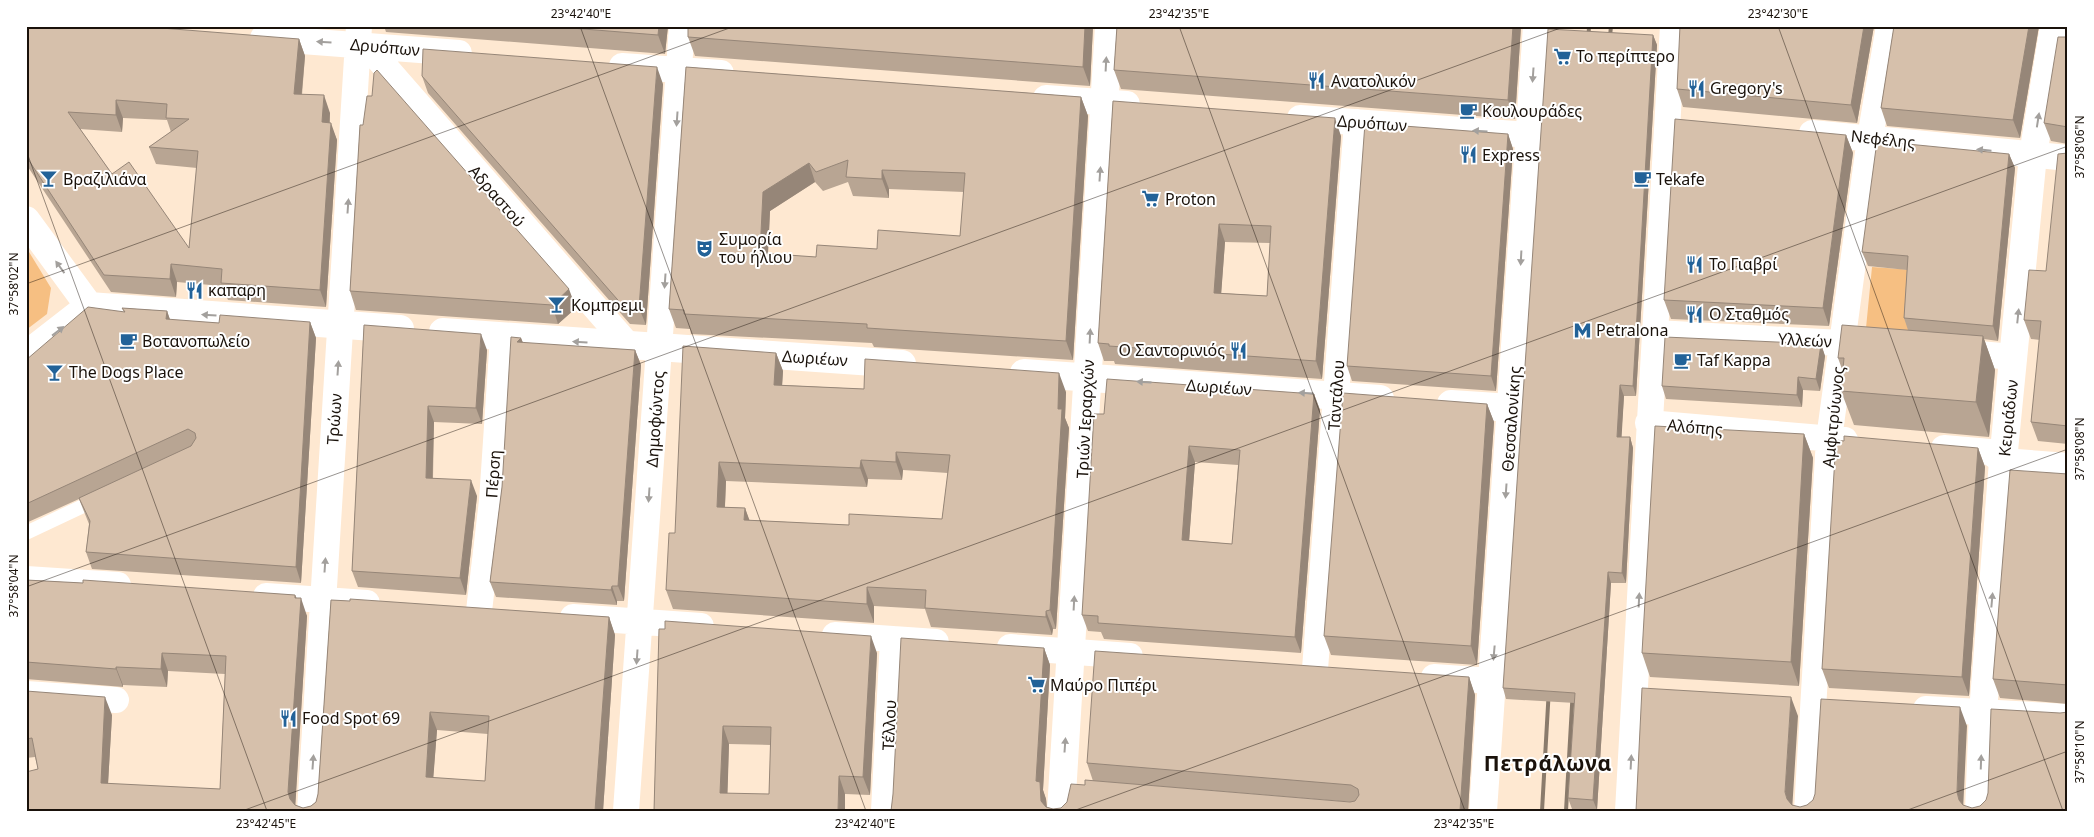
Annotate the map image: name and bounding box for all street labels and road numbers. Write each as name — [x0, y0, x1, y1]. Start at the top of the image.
street label: Δρυόπων — [349, 33, 421, 61]
street label: Δρυόπων — [1336, 110, 1408, 136]
street label: Νεφέλης — [1850, 125, 1916, 153]
street label: Αδραστού — [464, 160, 530, 232]
street label: Υλλεών — [1778, 328, 1832, 352]
street label: Δωριέων — [781, 345, 849, 371]
street label: Τριών Ιεραρχών — [1071, 359, 1099, 479]
street label: Ταντάλου — [1323, 359, 1349, 431]
street label: Θεσσαλονίκης — [1496, 365, 1526, 473]
street label: Αμφιτρύωνος — [1817, 365, 1849, 469]
street label: Δημοφώντος — [641, 370, 669, 468]
street label: Δωριέων — [1185, 374, 1253, 400]
street label: Κειριάδων — [1993, 378, 2023, 458]
street label: Τρώων — [321, 393, 347, 445]
street label: Αλόπης — [1666, 414, 1724, 440]
street label: Πέρση — [480, 449, 506, 499]
street label: Τέλλου — [877, 699, 901, 751]

